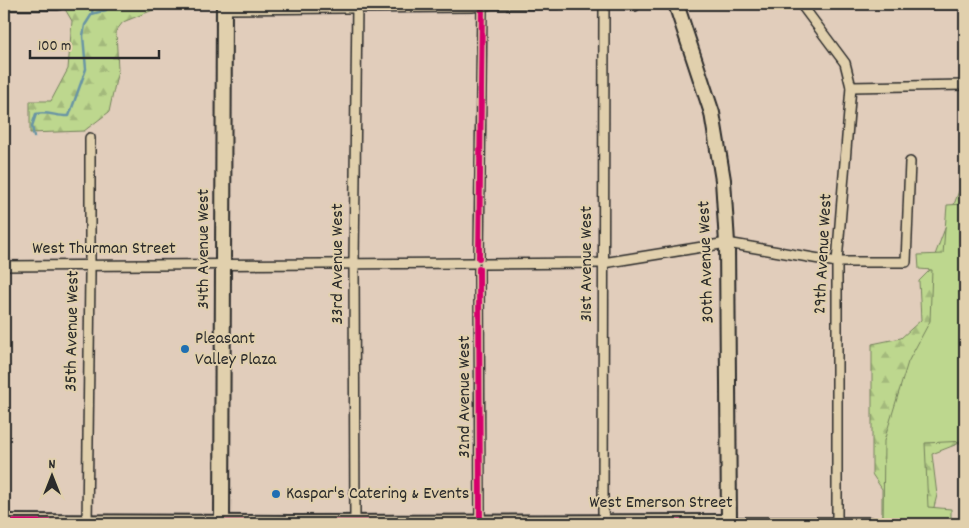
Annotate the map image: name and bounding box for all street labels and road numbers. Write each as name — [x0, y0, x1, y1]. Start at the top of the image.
street label: 34th Avenue West — [192, 188, 217, 309]
street label: 29th Avenue West — [808, 193, 840, 315]
street label: 30th Avenue West — [692, 200, 722, 324]
street label: 33rd Avenue West — [326, 203, 351, 325]
street label: 31st Avenue West — [575, 206, 600, 322]
street label: West Thurman Street — [32, 237, 176, 262]
street label: 35th Avenue West — [59, 270, 87, 392]
street label: 32nd Avenue West — [453, 335, 478, 458]
street label: West Emerson Street — [589, 491, 733, 516]

